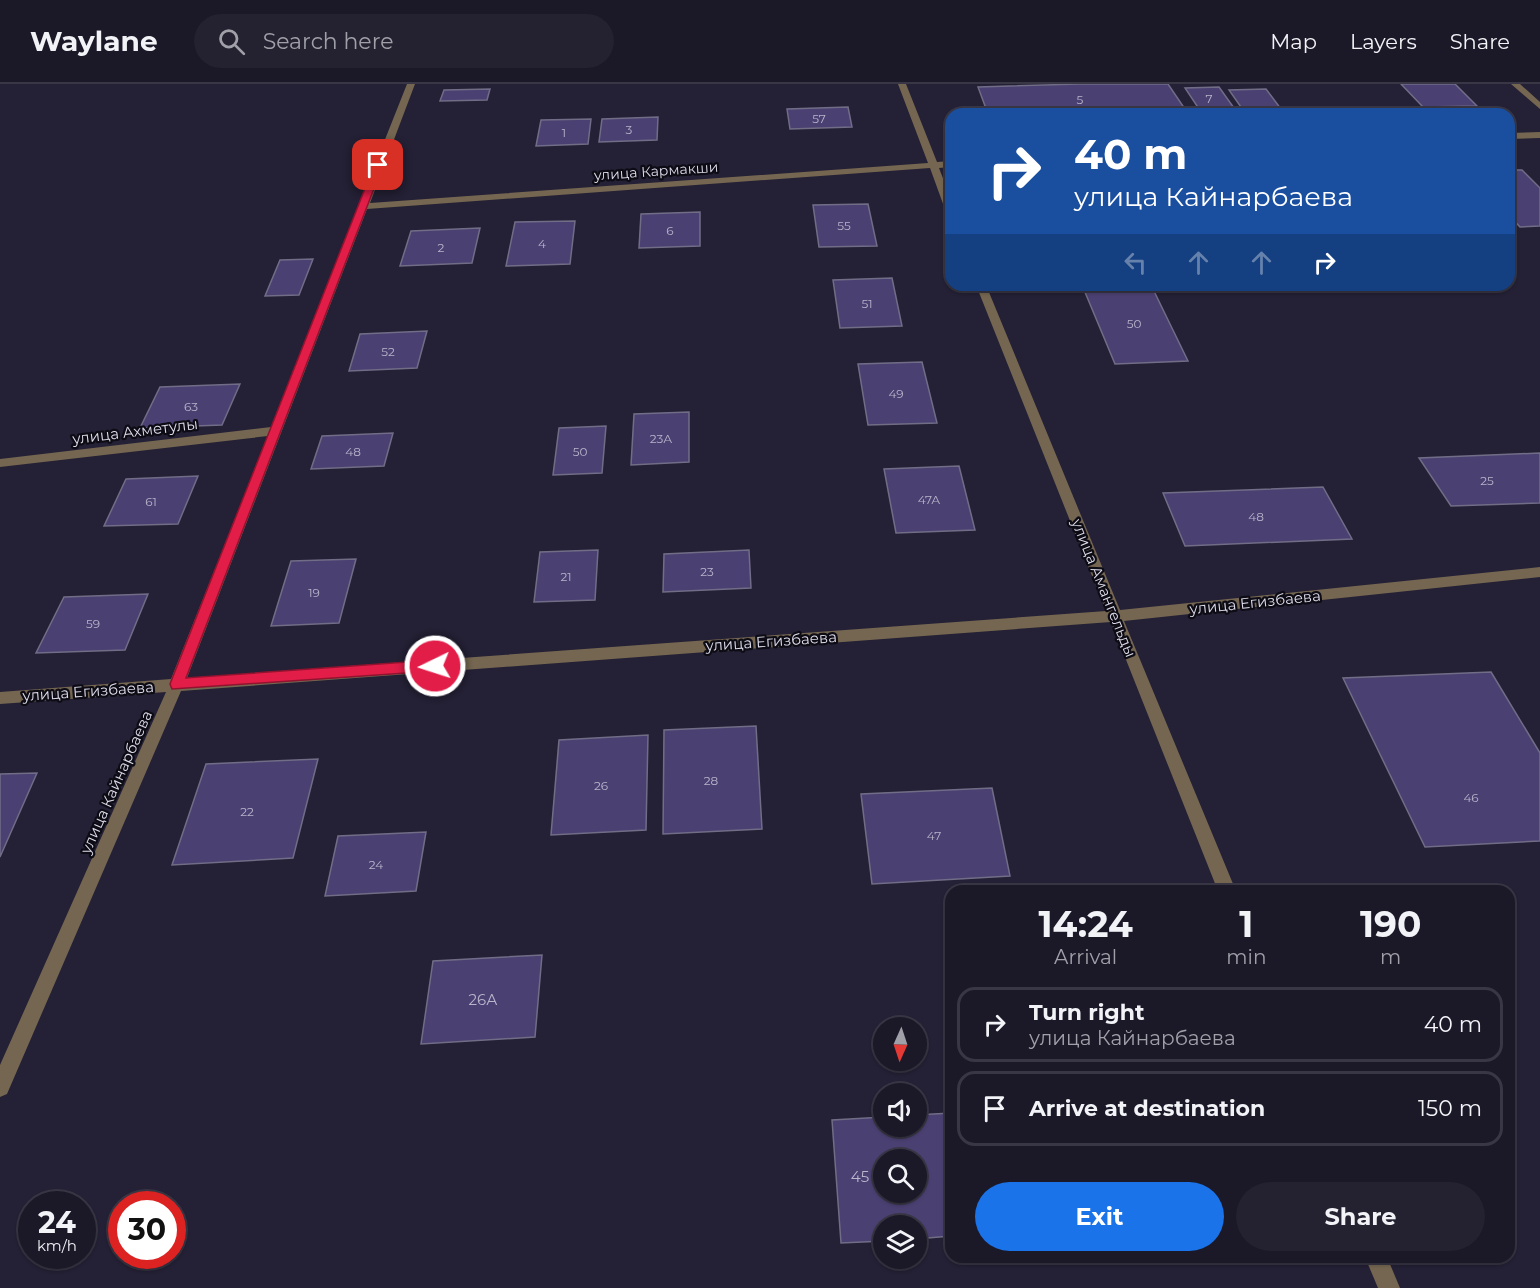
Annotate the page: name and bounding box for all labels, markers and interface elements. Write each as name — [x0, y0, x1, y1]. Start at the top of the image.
search box — [194, 14, 614, 68]
text: Waylane — [30, 24, 158, 58]
icon: search — [215, 25, 248, 58]
text: Search here — [263, 28, 393, 55]
text: Map — [1270, 29, 1317, 54]
text: Layers — [1350, 29, 1417, 54]
text: Share — [1450, 29, 1510, 54]
house number: 7 — [1205, 91, 1213, 106]
house number: 5 — [1077, 92, 1084, 107]
house number: 57 — [812, 111, 826, 126]
house number: 3 — [626, 122, 633, 137]
house number: 1 — [562, 125, 566, 140]
text: 40 m — [1074, 128, 1187, 180]
icon: right — [975, 132, 1053, 210]
pin — [352, 139, 403, 190]
icon: arrive — [361, 148, 394, 181]
street label: улица Кармакши — [592, 158, 719, 184]
text: улица Кайнарбаева — [1074, 180, 1353, 213]
house number: 55 — [837, 218, 851, 233]
house number: 6 — [666, 223, 674, 238]
house number: 4 — [538, 236, 546, 251]
house number: 2 — [438, 240, 445, 255]
icon: left — [1119, 246, 1152, 279]
icon: ahead — [1182, 246, 1215, 279]
icon: ahead — [1245, 246, 1278, 279]
icon: right — [1308, 246, 1341, 279]
house number: 51 — [861, 296, 873, 311]
house number: 50 — [1127, 316, 1141, 331]
house number: 52 — [381, 344, 395, 359]
house number: 49 — [888, 386, 904, 401]
house number: 63 — [184, 399, 198, 414]
street label: улица Ахметулы — [70, 414, 199, 448]
house number: 23А — [650, 431, 672, 446]
house number: 48 — [345, 444, 361, 459]
house number: 50 — [573, 444, 587, 459]
house number: 25 — [1480, 473, 1494, 488]
house number: 47А — [918, 492, 940, 507]
house number: 61 — [145, 494, 157, 509]
house number: 48 — [1248, 509, 1264, 524]
street label: улица Амангельды — [1067, 515, 1140, 660]
house number: 23 — [700, 564, 714, 579]
house number: 21 — [560, 569, 572, 584]
house number: 19 — [308, 585, 320, 600]
street label: улица Егизбаева — [1187, 586, 1322, 618]
house number: 59 — [86, 616, 100, 631]
street label: улица Егизбаева — [704, 627, 837, 655]
position arrow — [403, 634, 467, 698]
street label: улица Егизбаева — [21, 677, 154, 705]
street label: улица Кайнарбаева — [75, 707, 156, 858]
house number: 28 — [704, 773, 719, 788]
house number: 26 — [594, 778, 608, 793]
house number: 46 — [1463, 790, 1479, 805]
house number: 22 — [240, 804, 254, 819]
house number: 47 — [927, 828, 941, 843]
house number: 24 — [369, 857, 383, 872]
text: 14:24 — [1039, 902, 1133, 946]
text: 1 — [1239, 902, 1253, 946]
text: 190 — [1360, 902, 1421, 946]
text: Arrival — [1054, 945, 1117, 969]
text: min — [1226, 945, 1266, 969]
text: m — [1380, 945, 1401, 969]
house number: 26А — [469, 990, 497, 1009]
text: Turn right — [1029, 999, 1144, 1026]
icon: right — [978, 1008, 1011, 1041]
text: 40 m — [1424, 1011, 1482, 1038]
north arrow — [873, 1017, 927, 1071]
map controls — [873, 1017, 927, 1269]
text: улица Кайнарбаева — [1029, 1026, 1236, 1050]
button: sound — [873, 1083, 927, 1137]
icon: arrive — [978, 1092, 1011, 1125]
text: Arrive at destination — [1029, 1095, 1265, 1122]
text: 150 m — [1418, 1095, 1482, 1122]
button: search — [873, 1149, 927, 1203]
house number: 45 — [851, 1167, 869, 1186]
button: Exit — [975, 1182, 1224, 1251]
button: Share — [1236, 1182, 1485, 1251]
speed limit sign: 30 — [108, 1191, 186, 1269]
text: 24 — [38, 1204, 76, 1241]
button: layers — [873, 1215, 927, 1269]
text: km/h — [37, 1236, 77, 1255]

